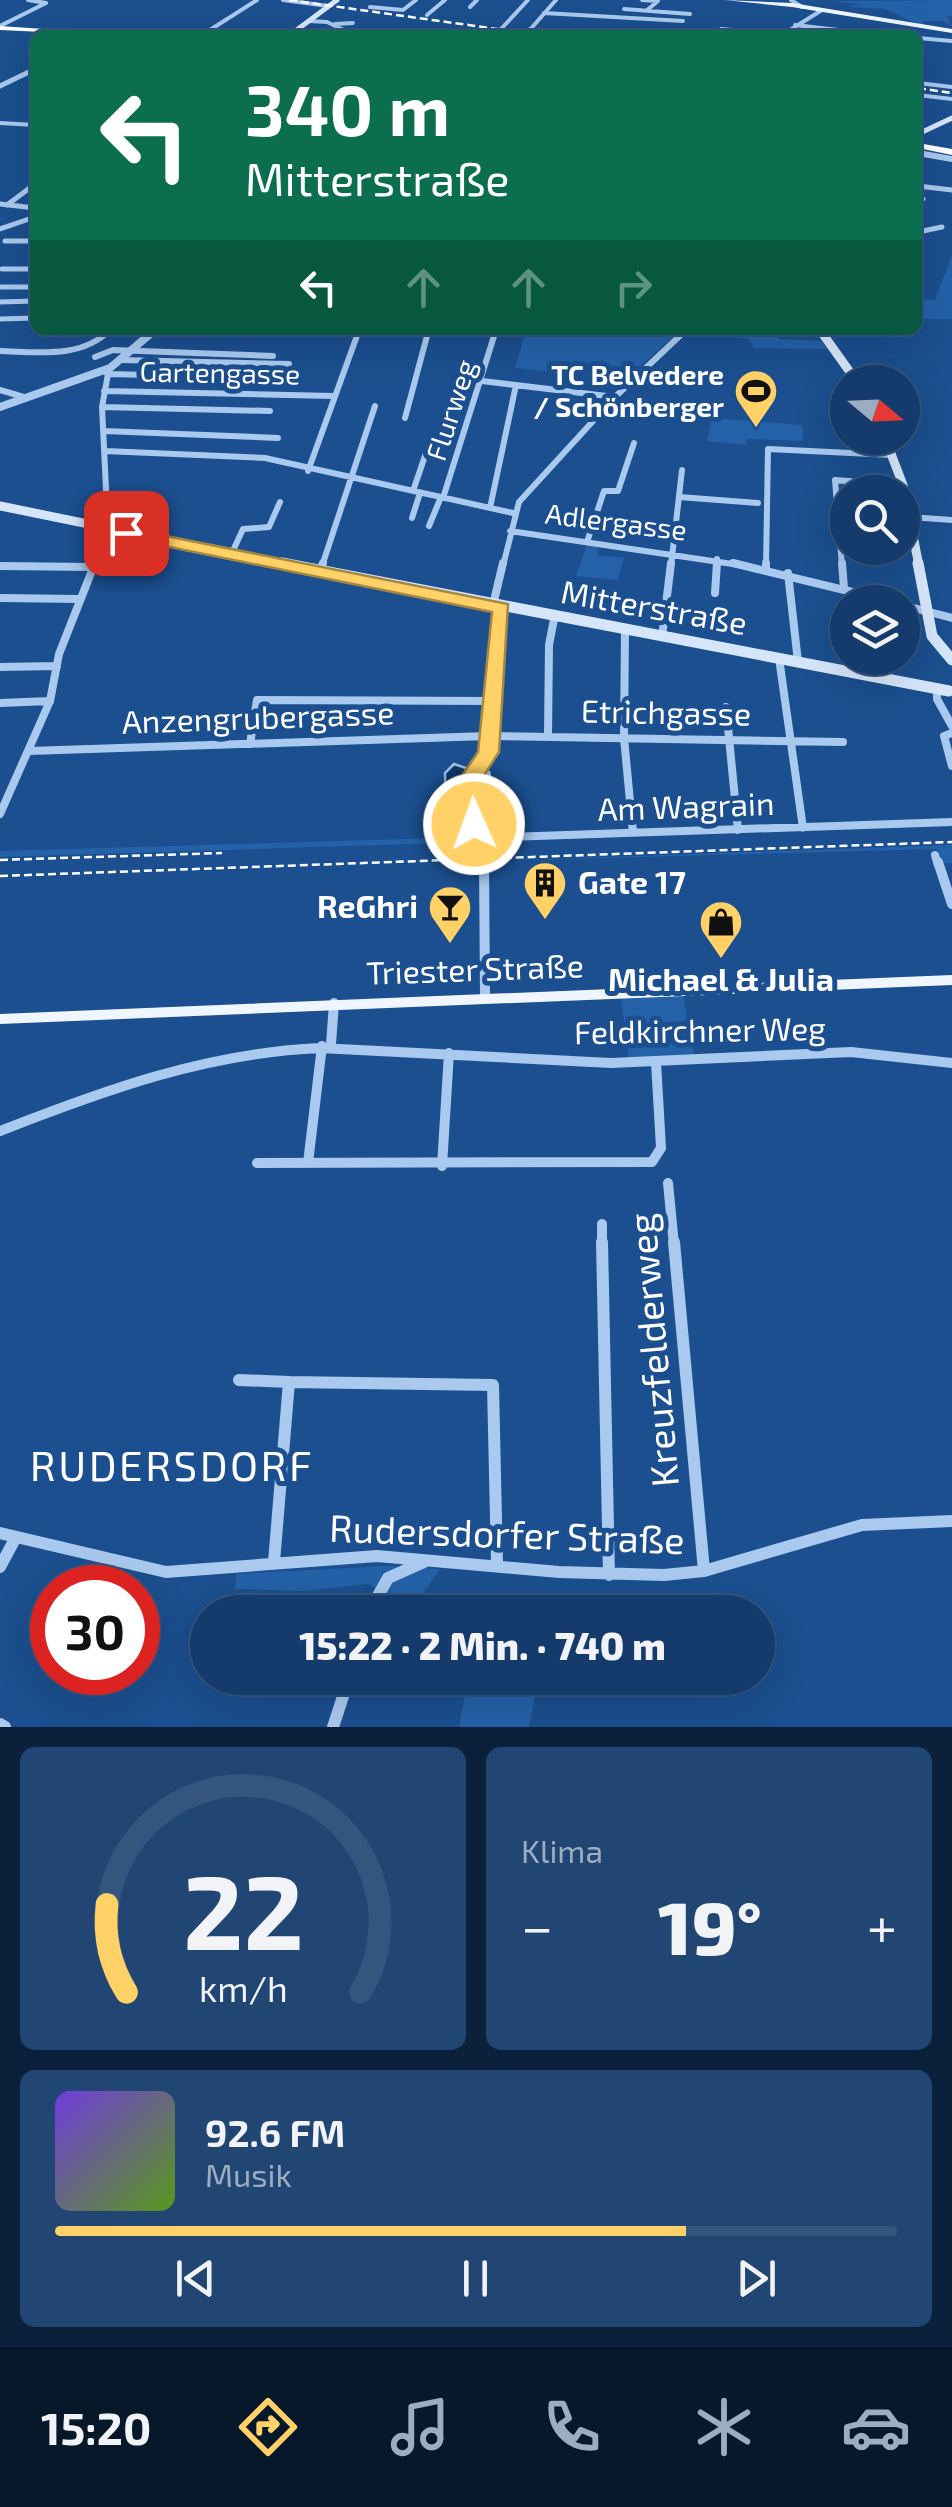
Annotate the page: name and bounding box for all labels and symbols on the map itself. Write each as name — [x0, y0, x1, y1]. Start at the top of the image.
street label: Gartengasse — [139, 354, 301, 390]
street label: Flurweg — [418, 355, 482, 465]
place label: TC Belvedere / Schönberger — [533, 357, 724, 423]
north arrow — [830, 365, 920, 455]
sports icon: TC Belvedere / Schönberger — [733, 368, 779, 429]
pin — [84, 491, 169, 576]
street label: Adlergasse — [543, 495, 689, 547]
street label: Mitterstraße — [558, 571, 750, 641]
street label: Etrichgasse — [581, 691, 751, 731]
street label: Anzengrubergasse — [121, 692, 395, 740]
position arrow — [422, 772, 526, 876]
street label: Am Wagrain — [597, 783, 775, 827]
building icon: Gate 17 — [522, 860, 568, 921]
place label: Gate 17 — [578, 862, 686, 900]
bar icon: ReGhri — [427, 884, 473, 945]
place label: ReGhri — [317, 886, 418, 924]
shop icon: Michael & Julia — [698, 899, 744, 960]
street label: Triester Straße — [366, 945, 584, 991]
place label: Michael & Julia — [608, 959, 834, 997]
street label: Feldkirchner Weg — [574, 1008, 826, 1050]
street label: Kreuzfelderweg — [617, 1211, 687, 1489]
district label: RUDERSDORF — [30, 1439, 314, 1489]
street label: Rudersdorfer Straße — [329, 1504, 686, 1562]
speed limit sign: 30 — [30, 1565, 160, 1695]

